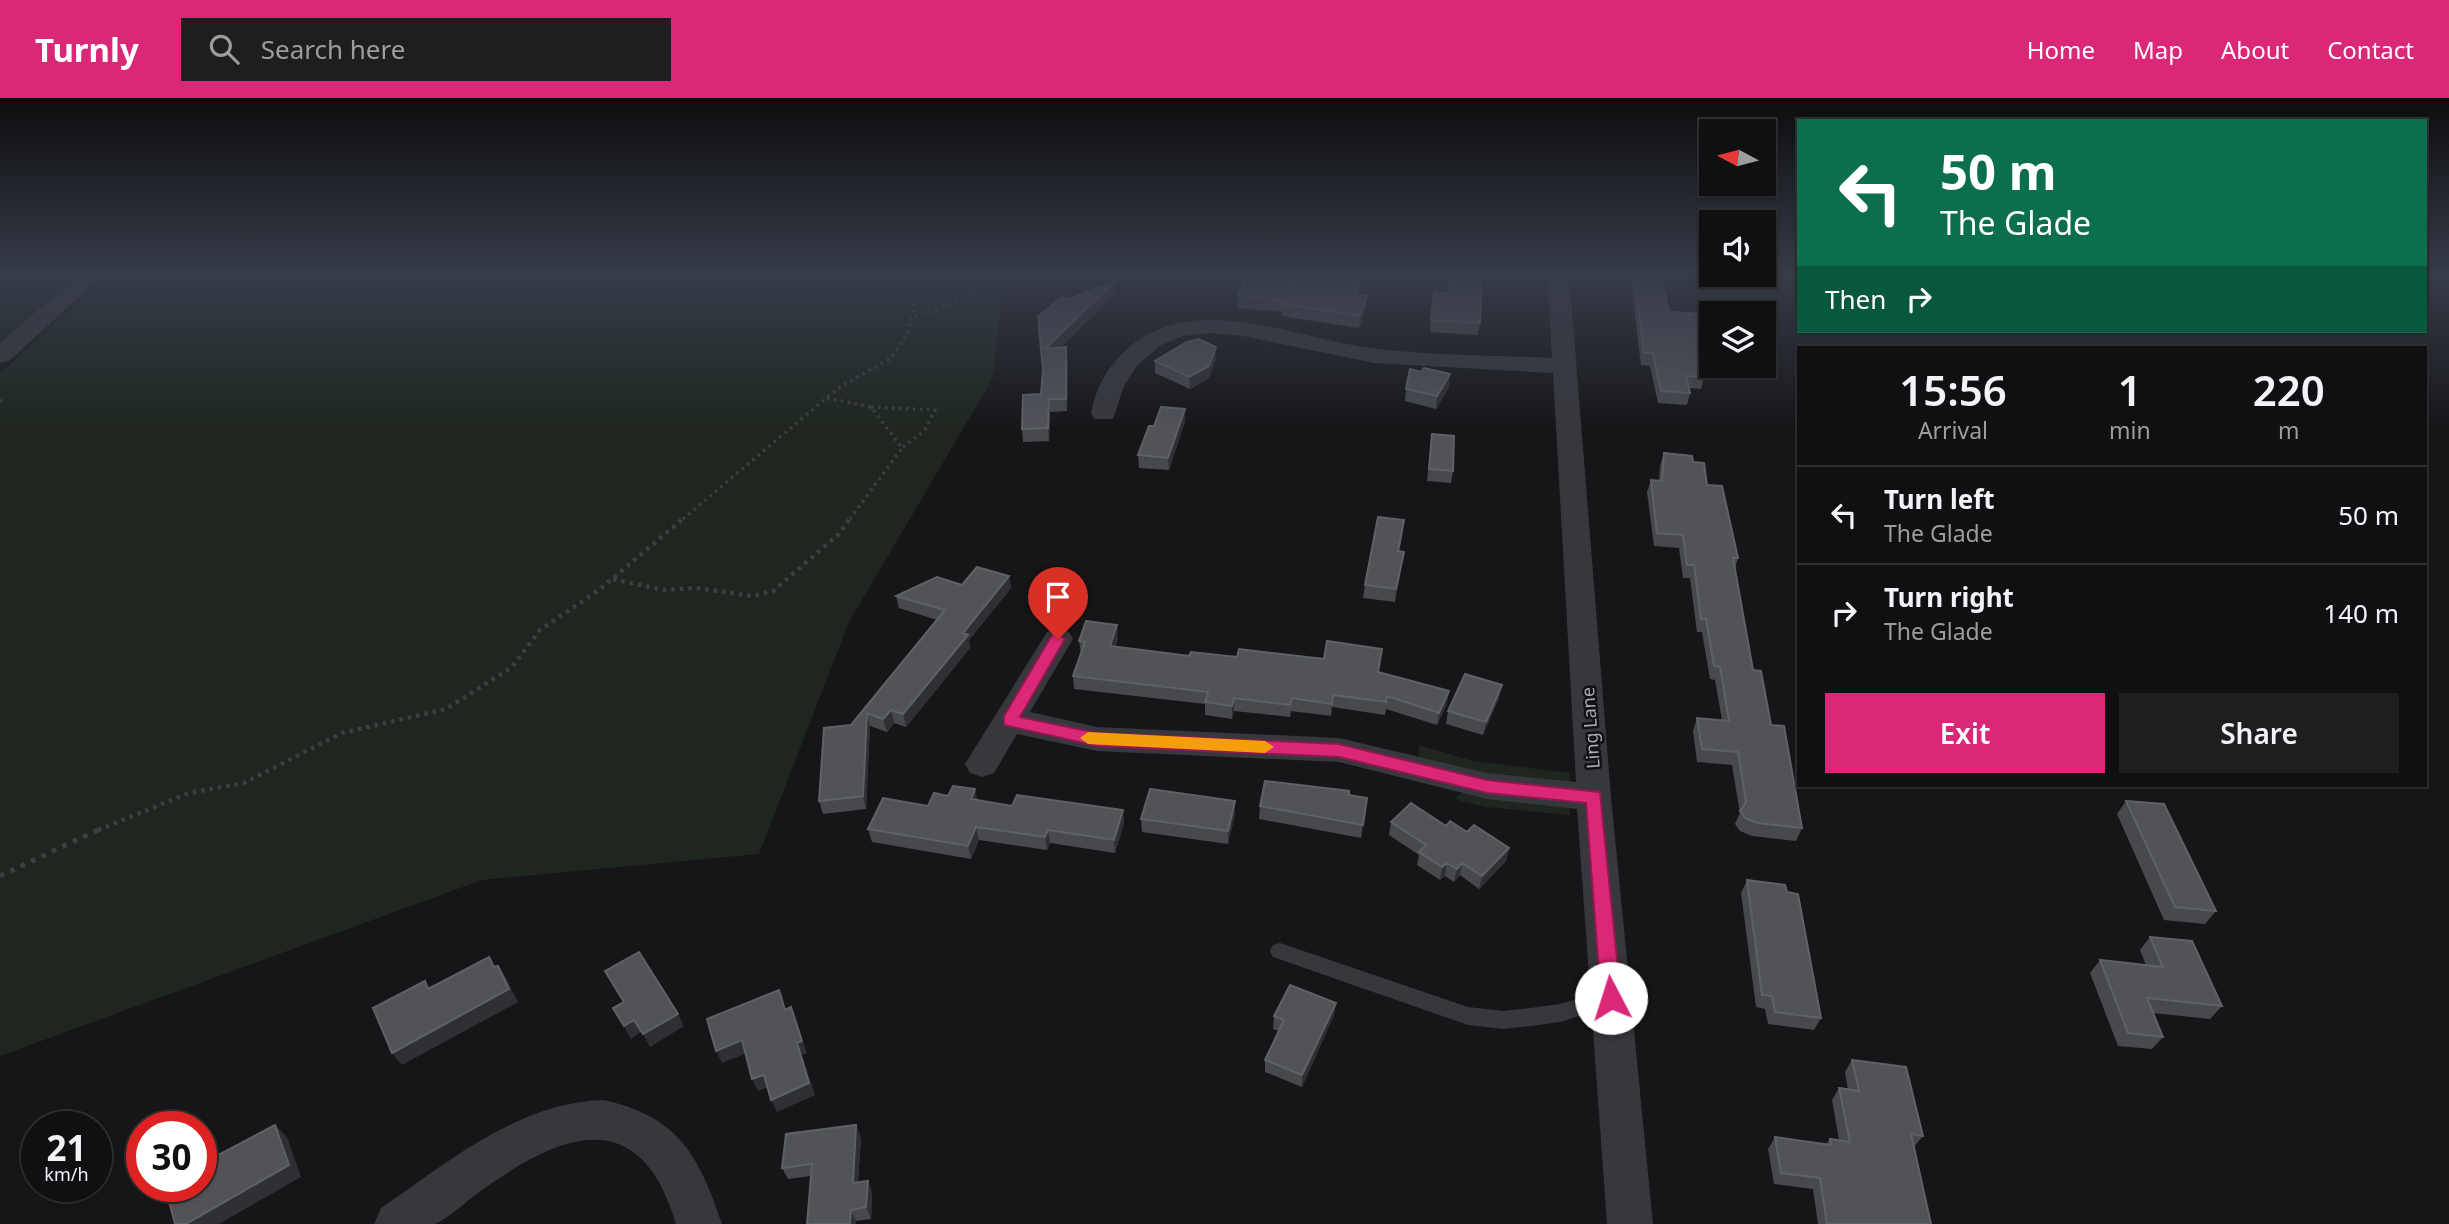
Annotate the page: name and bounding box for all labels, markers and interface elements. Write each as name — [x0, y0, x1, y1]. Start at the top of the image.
search box — [181, 18, 671, 81]
text: Turnly — [35, 27, 139, 72]
icon: search — [205, 30, 243, 68]
text: Search here — [261, 31, 405, 67]
text: Home — [2027, 33, 2095, 66]
text: Map — [2133, 33, 2183, 66]
text: About — [2221, 33, 2289, 66]
text: Contact — [2327, 33, 2414, 66]
north arrow — [1699, 119, 1776, 196]
map controls — [1699, 119, 1776, 378]
text: 50 m — [1940, 138, 2057, 204]
icon: left — [1825, 147, 1916, 238]
text: The Glade — [1940, 201, 2091, 244]
button: sound — [1699, 210, 1776, 287]
icon: right — [1900, 280, 1938, 318]
text: Then — [1825, 281, 1886, 317]
button: layers — [1699, 301, 1776, 378]
text: 15:56 — [1899, 361, 2007, 418]
text: 1 — [2118, 361, 2142, 418]
text: 220 — [2253, 361, 2325, 418]
text: Arrival — [1918, 414, 1988, 446]
text: min — [2109, 414, 2151, 446]
text: m — [2278, 414, 2300, 446]
text: Turn left — [1884, 481, 1995, 517]
icon: left — [1825, 496, 1863, 534]
text: 50 m — [2338, 497, 2399, 533]
text: The Glade — [1884, 517, 1993, 549]
pin — [1028, 567, 1088, 639]
icon: arrive — [1039, 578, 1077, 616]
text: Turn right — [1884, 579, 2014, 615]
icon: right — [1825, 594, 1863, 632]
text: 140 m — [2323, 595, 2399, 631]
text: The Glade — [1884, 615, 1993, 647]
street label: Ling Lane — [1575, 686, 1605, 770]
button: Exit — [1825, 693, 2105, 773]
button: Share — [2119, 693, 2399, 773]
position arrow — [1574, 961, 1648, 1035]
speed limit sign: 30 — [126, 1111, 217, 1202]
text: 21 — [46, 1124, 87, 1171]
text: km/h — [44, 1162, 89, 1186]

